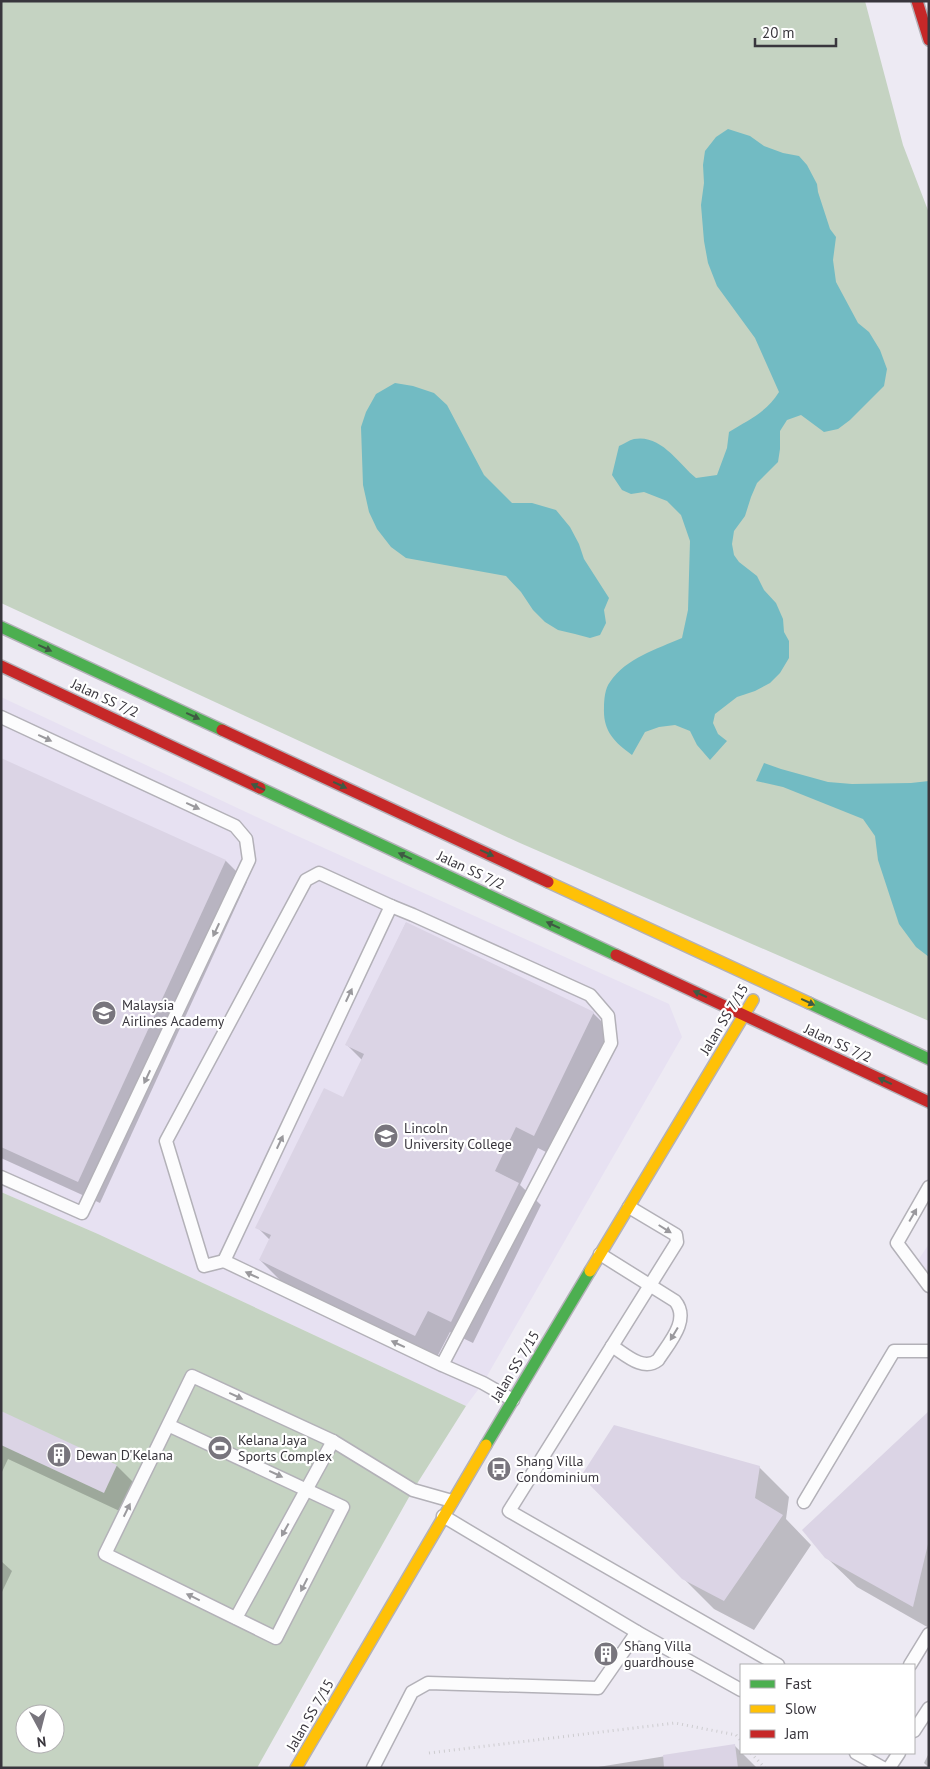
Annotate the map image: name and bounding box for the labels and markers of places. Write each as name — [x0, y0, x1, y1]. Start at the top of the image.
place label: Malaysia Airlines Academy — [122, 996, 225, 1030]
school or university icon: Malaysia Airlines Academy — [91, 1000, 117, 1026]
place label: Lincoln University College — [404, 1119, 512, 1153]
school or university icon: Lincoln University College — [373, 1123, 399, 1149]
place label: Kelana Jaya Sports Complex — [238, 1431, 332, 1465]
sports icon: Kelana Jaya Sports Complex — [207, 1435, 233, 1461]
building icon: Dewan D'Kelana — [46, 1442, 72, 1468]
place label: Dewan D'Kelana — [76, 1446, 173, 1464]
place label: Shang Villa Condominium — [516, 1452, 599, 1486]
bus stop icon: Shang Villa Condominium — [486, 1456, 512, 1482]
place label: Shang Villa guardhouse — [624, 1637, 694, 1671]
building icon: Shang Villa guardhouse — [593, 1641, 619, 1667]

